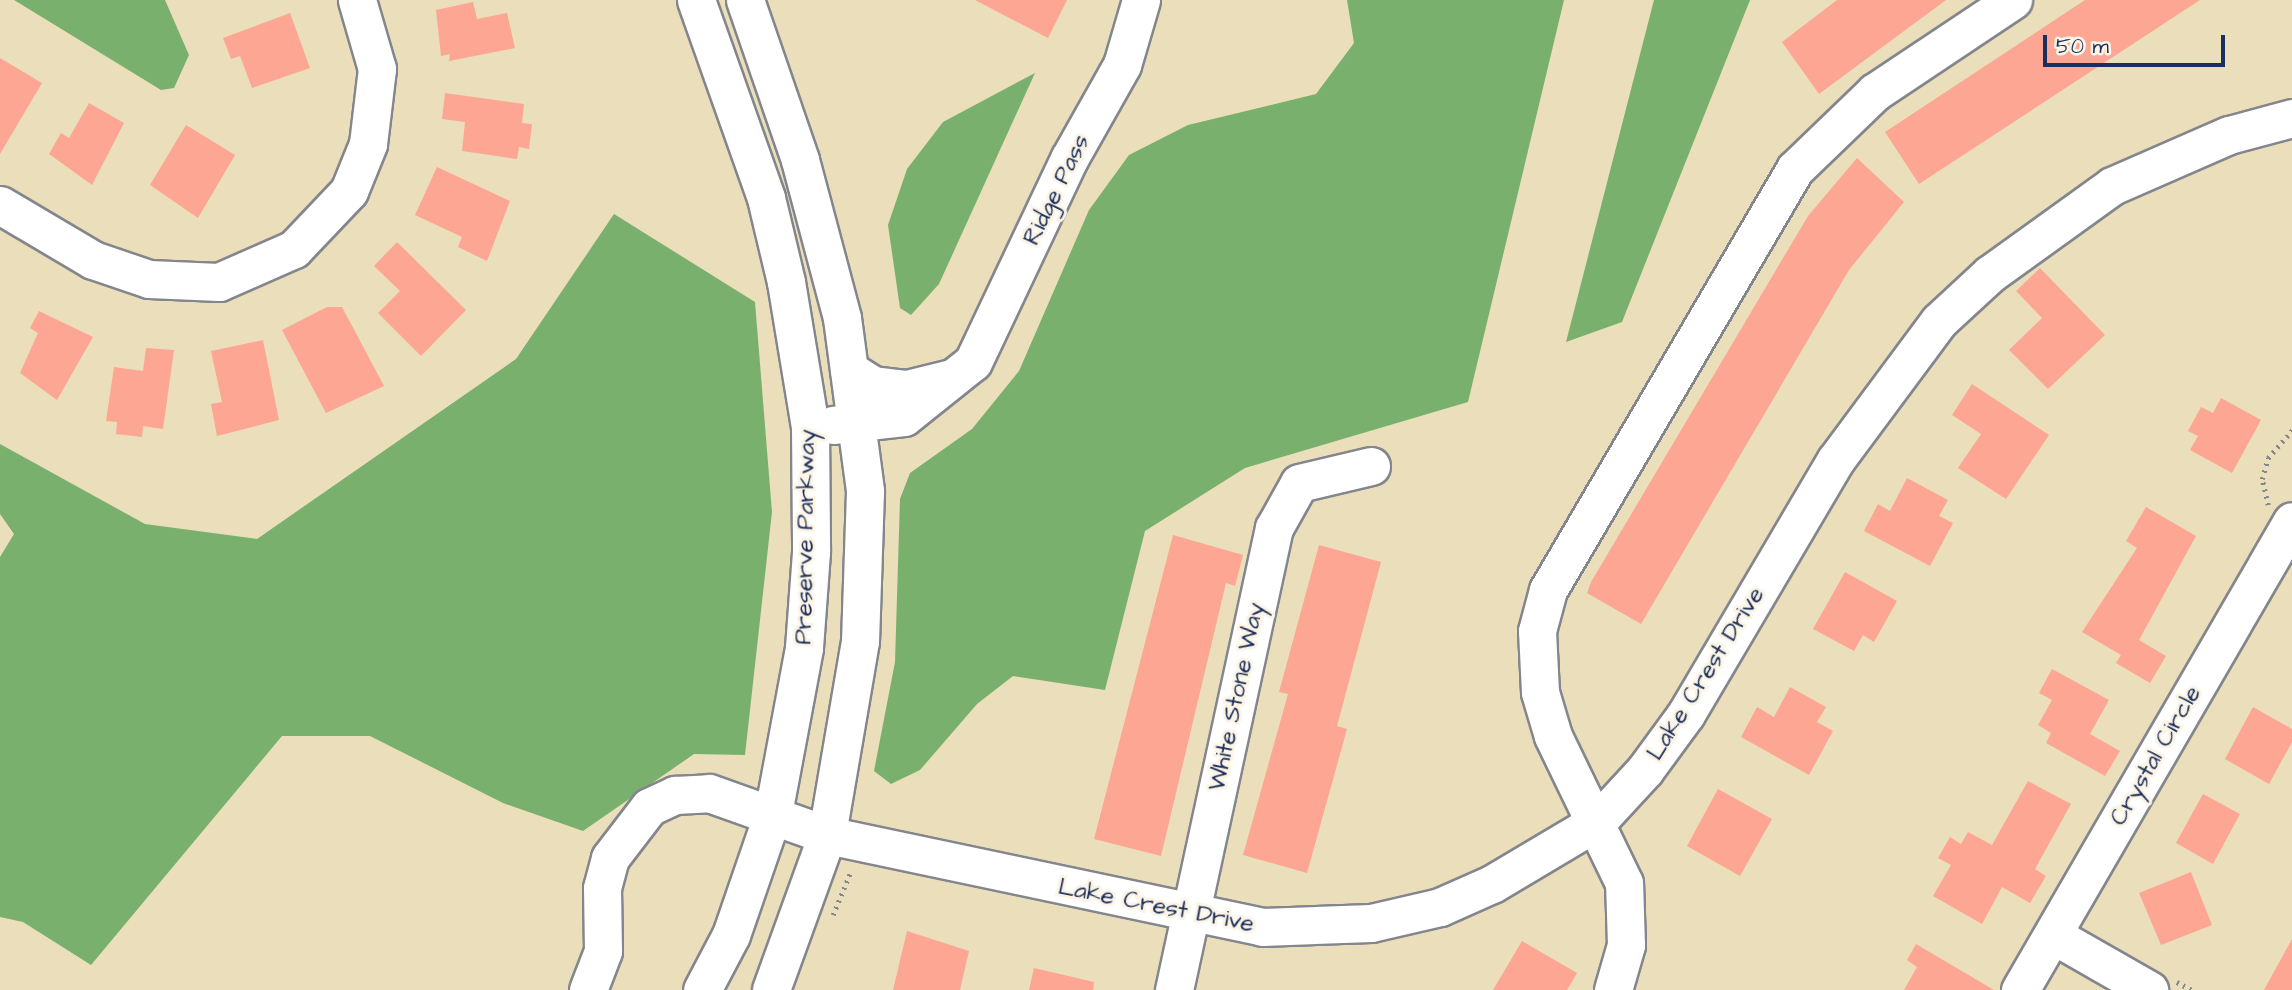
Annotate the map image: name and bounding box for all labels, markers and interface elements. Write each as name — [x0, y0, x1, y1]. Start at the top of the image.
scale bar — [2047, 21, 2229, 65]
text: 50 m — [2056, 32, 2109, 61]
street label: Ridge Pass — [1018, 130, 1096, 250]
street label: Preserve Parkway — [790, 429, 822, 645]
street label: Lake Crest Drive — [1641, 582, 1771, 766]
street label: White Stone Way — [1203, 600, 1271, 794]
street label: Crystal Circle — [2104, 681, 2208, 831]
street label: Lake Crest Drive — [1056, 873, 1256, 939]

